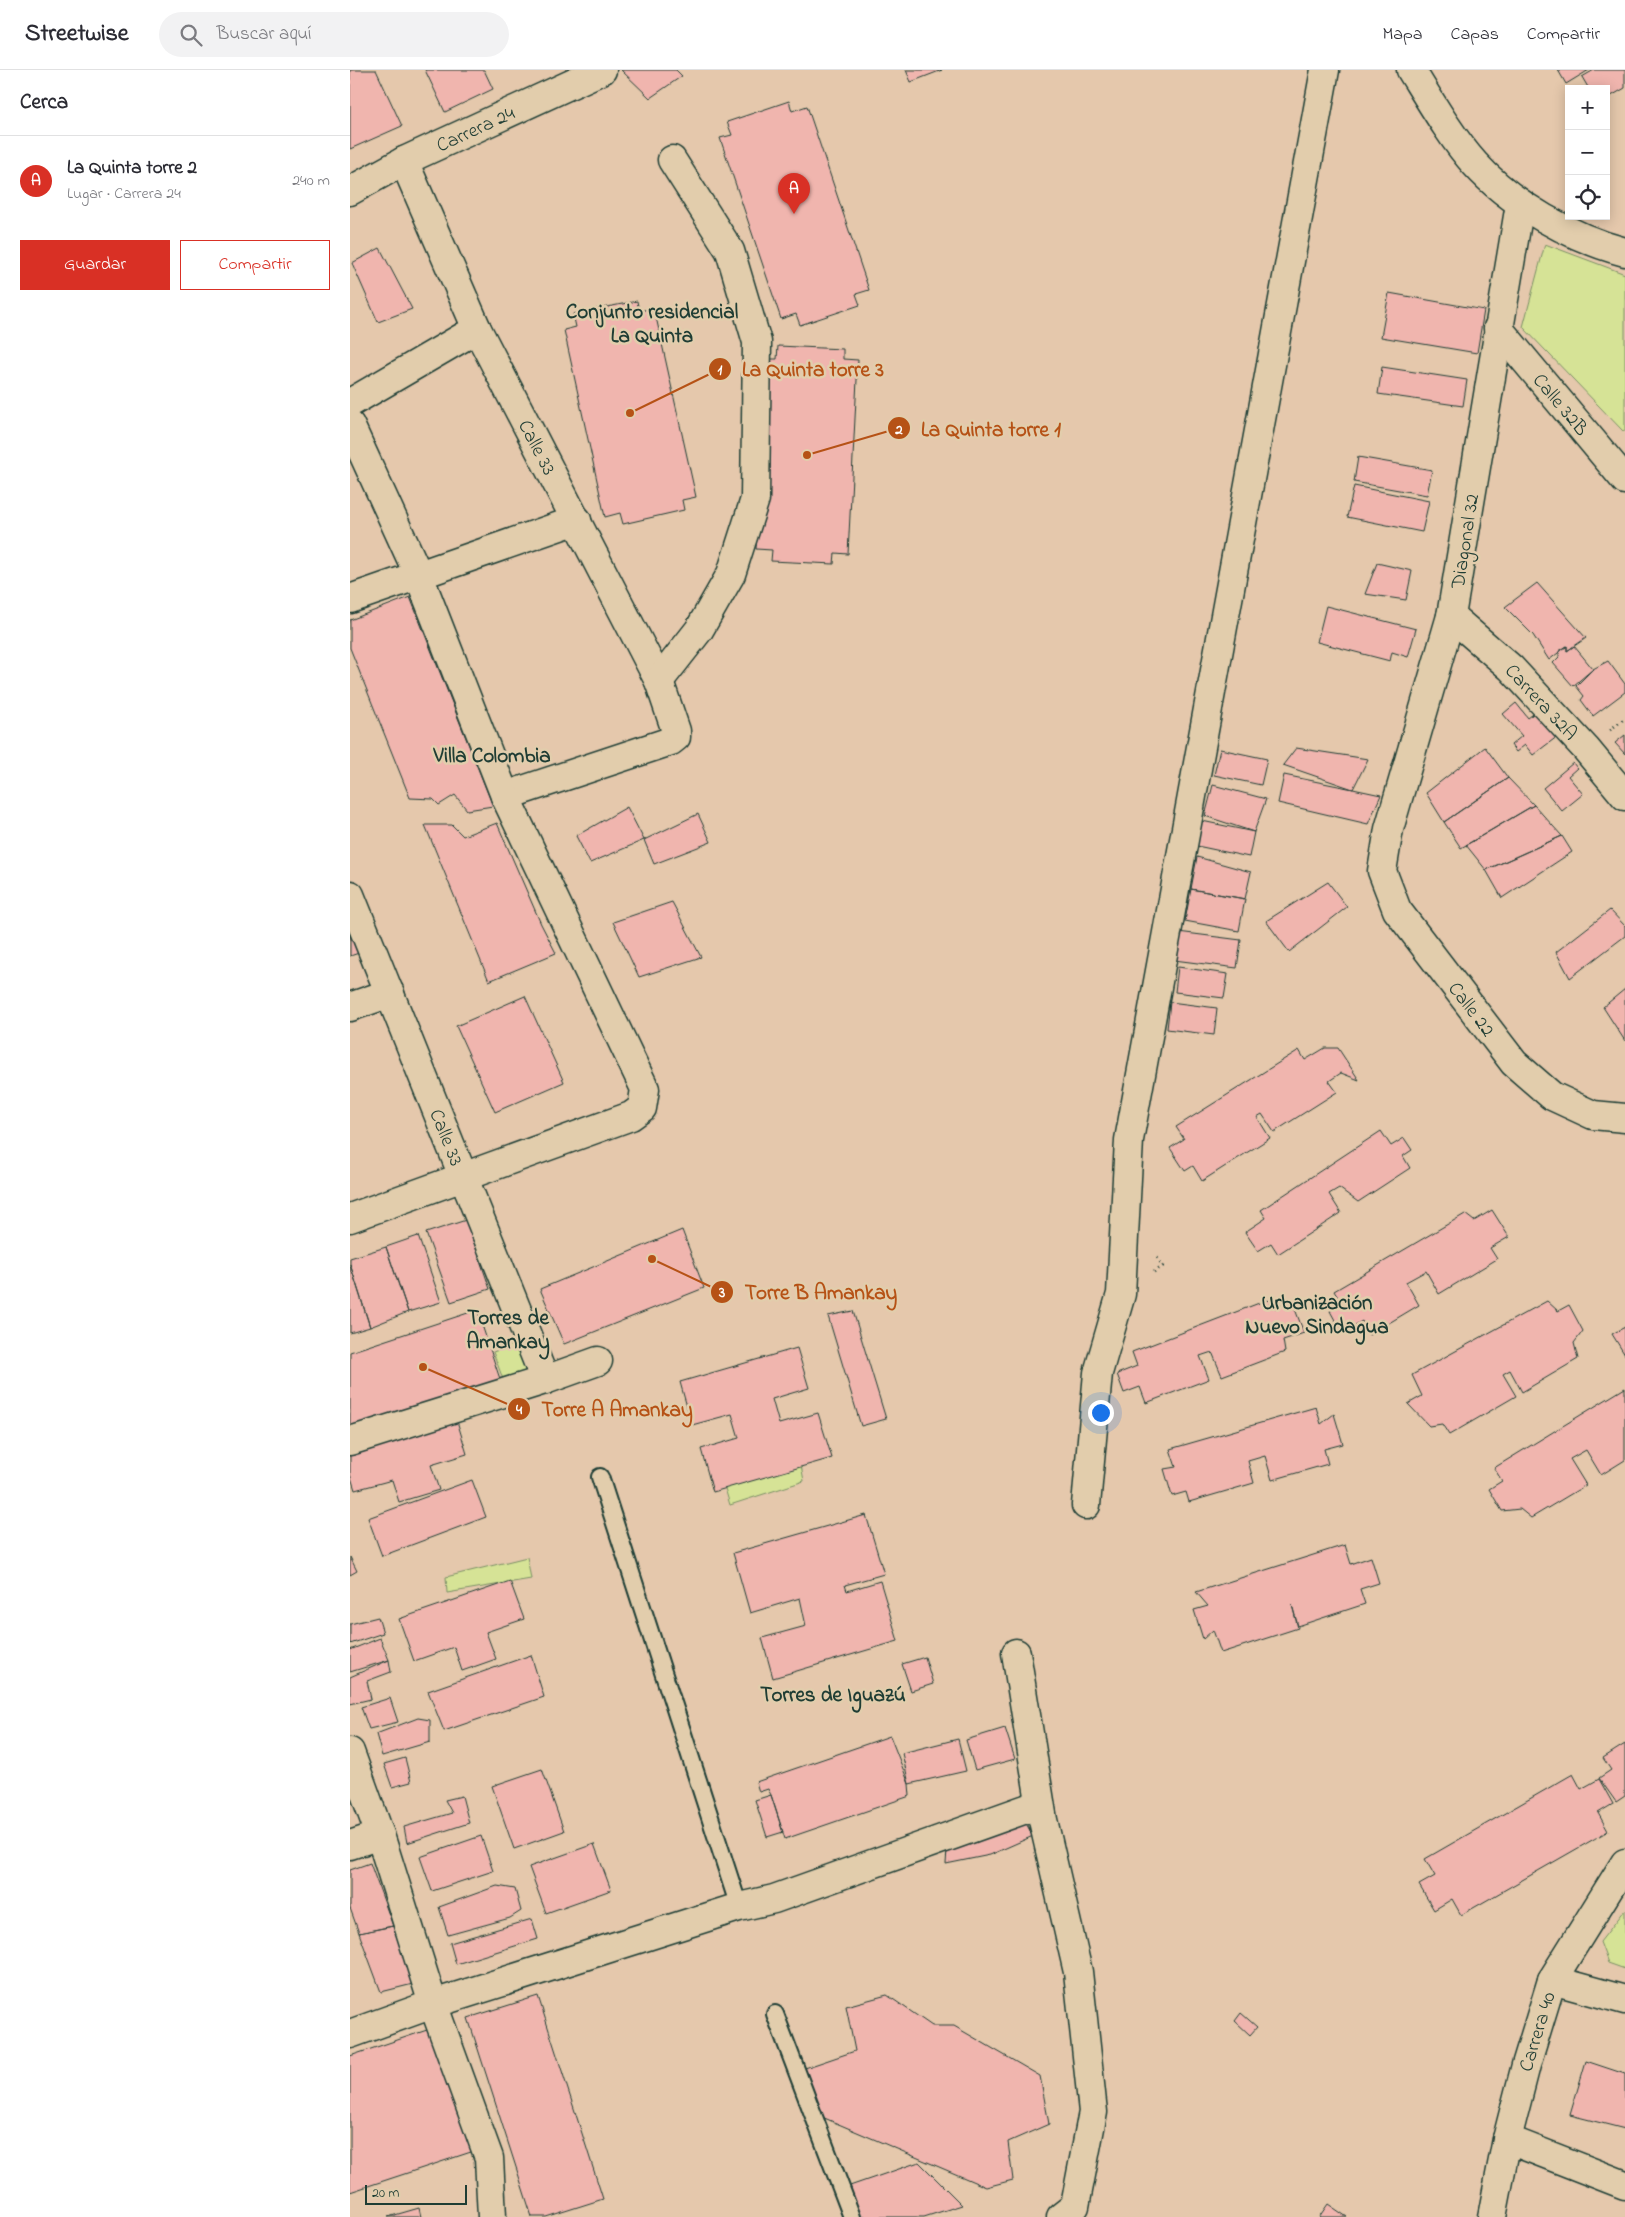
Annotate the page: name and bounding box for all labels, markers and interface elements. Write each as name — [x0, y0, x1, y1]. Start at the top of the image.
search box — [159, 12, 509, 57]
text: Streetwise — [25, 17, 129, 52]
icon: search — [177, 21, 205, 49]
text: Buscar aquí — [217, 21, 312, 48]
text: Mapa — [1382, 22, 1423, 48]
text: Capas — [1451, 22, 1499, 48]
text: Compartir — [1527, 22, 1600, 48]
map controls — [1565, 85, 1610, 220]
button: + — [1565, 85, 1610, 130]
text: Cerca — [20, 88, 68, 118]
street label: Carrera 24 — [432, 100, 520, 161]
button: − — [1565, 130, 1610, 175]
text: La Quinta torre 2 — [67, 155, 197, 182]
text: A — [31, 169, 41, 193]
text: 240 m — [292, 169, 330, 193]
pin: A — [778, 173, 810, 214]
button: locate — [1565, 175, 1610, 220]
text: Lugar · Carrera 24 — [67, 182, 181, 206]
button: Guardar — [20, 240, 170, 290]
button: Compartir — [180, 240, 330, 290]
district label: Conjunto residencial La Quinta — [566, 298, 739, 352]
callout: La Quinta torre 3 — [707, 351, 894, 387]
text: La Quinta torre 3 — [742, 356, 884, 386]
text: 1 — [718, 359, 723, 381]
street label: Calle 32B — [1525, 368, 1594, 443]
callout: La Quinta torre 1 — [886, 410, 1071, 446]
street label: Calle 33 — [509, 415, 562, 481]
text: La Quinta torre 1 — [921, 416, 1061, 446]
text: 2 — [894, 419, 903, 441]
street label: Diagonal 32 — [1445, 492, 1489, 592]
street label: Carrera 32A — [1497, 658, 1583, 748]
district label: Villa Colombia — [432, 742, 551, 772]
street label: Calle 22 — [1440, 976, 1501, 1044]
street label: Calle 33 — [421, 1105, 470, 1171]
callout: Torre B Amankay — [710, 1274, 907, 1310]
text: Torre B Amankay — [745, 1279, 897, 1311]
text: 3 — [718, 1282, 725, 1304]
district label: Urbanización Nuevo Sindagua — [1245, 1289, 1389, 1345]
district label: Torres de Amankay — [466, 1304, 550, 1360]
callout: Torre A Amankay — [506, 1391, 703, 1427]
text: Torre A Amankay — [541, 1396, 693, 1428]
text: 4 — [515, 1399, 523, 1421]
your location — [1088, 1400, 1114, 1426]
district label: Torres de Iguazú — [760, 1681, 906, 1713]
street label: Carrera 40 — [1513, 1988, 1565, 2075]
scale bar — [365, 2182, 468, 2205]
text: 20 m — [372, 2183, 399, 2204]

